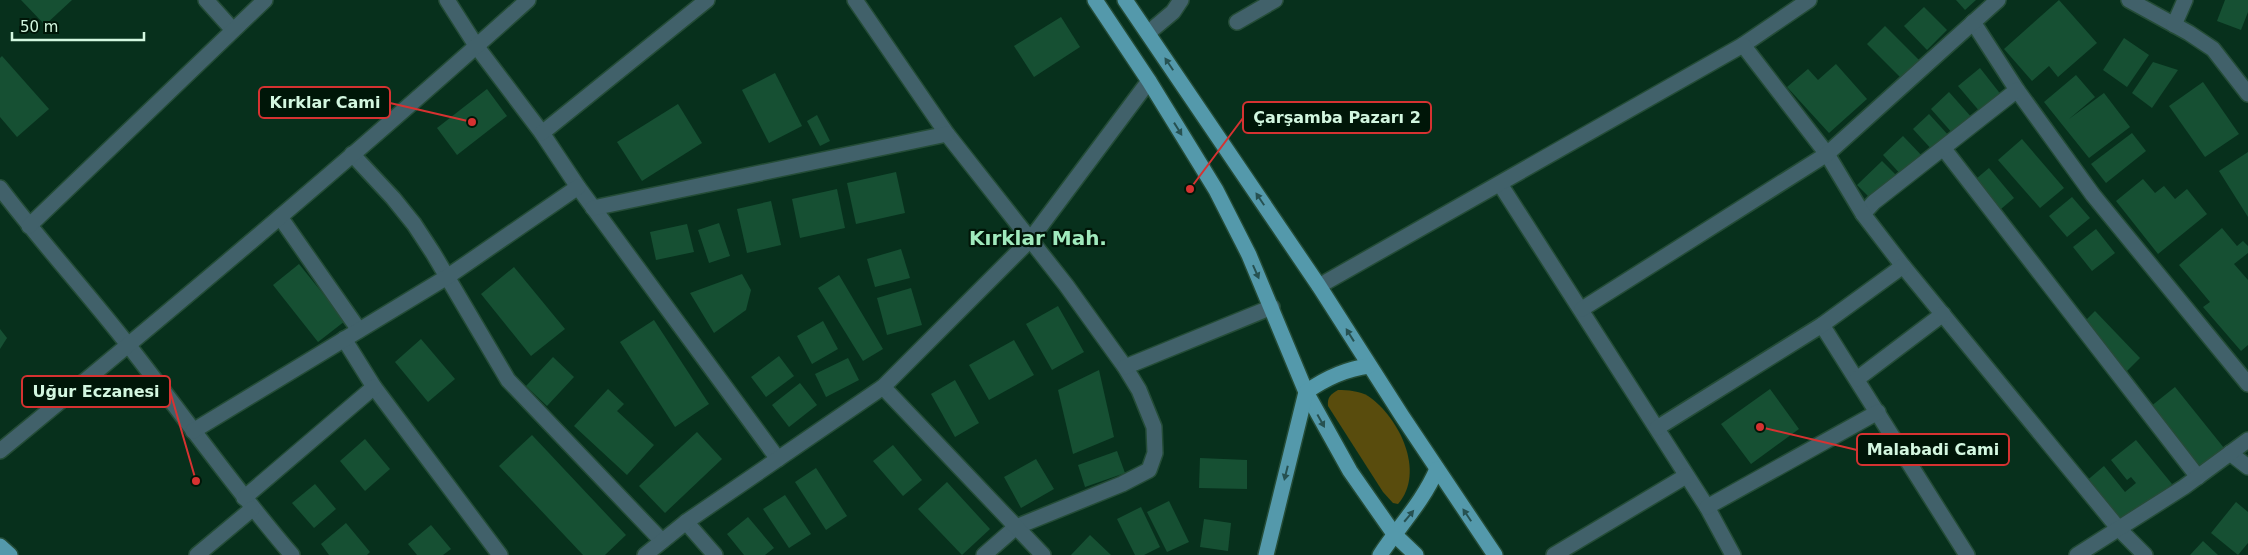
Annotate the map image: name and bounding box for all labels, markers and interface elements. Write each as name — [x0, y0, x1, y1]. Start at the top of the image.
scale bar — [12, 10, 145, 42]
text: 50 m — [20, 18, 58, 36]
one-way arrow — [1164, 58, 1174, 71]
callout: Kırklar Cami — [259, 87, 390, 118]
text: Kırklar Cami — [270, 93, 380, 112]
callout: Çarşamba Pazarı 2 — [1243, 102, 1431, 133]
text: Çarşamba Pazarı 2 — [1253, 108, 1421, 127]
one-way arrow — [1174, 123, 1183, 136]
one-way arrow — [1255, 192, 1265, 206]
district label: Kırklar Mah. — [969, 226, 1107, 250]
one-way arrow — [1253, 265, 1261, 279]
one-way arrow — [1345, 328, 1354, 341]
callout: Uğur Eczanesi — [22, 376, 170, 407]
text: Uğur Eczanesi — [32, 382, 160, 401]
one-way arrow — [1317, 413, 1325, 428]
callout: Malabadi Cami — [1857, 434, 2009, 465]
text: Malabadi Cami — [1867, 440, 1999, 459]
one-way arrow — [1282, 466, 1290, 481]
one-way arrow — [1462, 508, 1472, 521]
one-way arrow — [1403, 510, 1414, 523]

